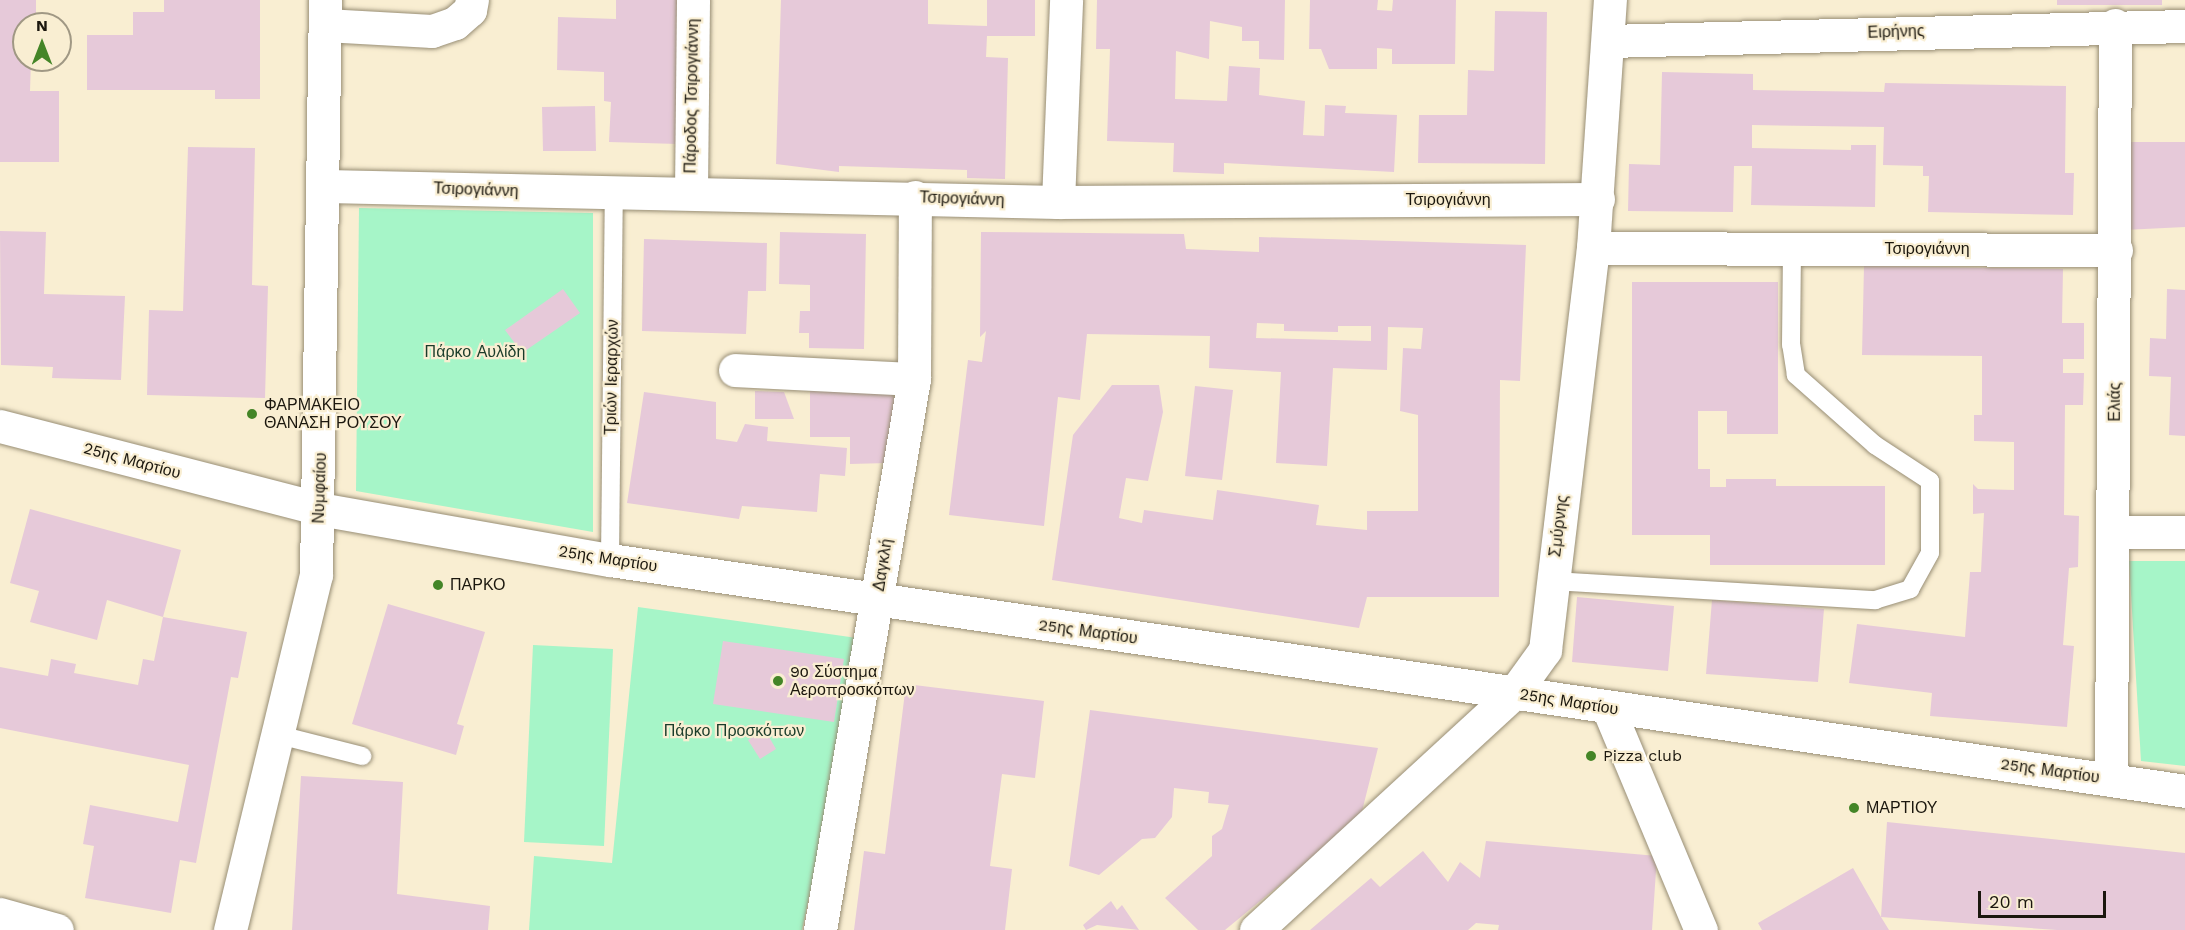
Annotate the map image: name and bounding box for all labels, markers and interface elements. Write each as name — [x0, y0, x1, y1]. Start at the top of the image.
north arrow — [12, 12, 72, 72]
text: N — [36, 16, 48, 35]
street label: Πάροδος Τσιρογιάννη — [681, 18, 703, 174]
street label: Ειρήνης — [1867, 21, 1925, 43]
street label: Τσιρογιάννη — [433, 179, 519, 201]
street label: Τσιρογιάννη — [919, 188, 1005, 210]
street label: Τσιρογιάννη — [1405, 190, 1491, 210]
street label: Τσιρογιάννη — [1884, 239, 1970, 259]
street label: Τριών Ιεραρχών — [601, 319, 623, 435]
park label: Πάρκο Αυλίδη — [425, 342, 525, 362]
street label: Ελιάς — [2105, 382, 2125, 422]
place label: ΦΑΡΜΑΚΕΙΟ ΘΑΝΑΣΗ ΡΟΥΣΟΥ — [264, 395, 402, 433]
marker: ΦΑΡΜΑΚΕΙΟ ΘΑΝΑΣΗ ΡΟΥΣΟΥ — [245, 407, 259, 421]
street label: 25ης Μαρτίου — [81, 439, 183, 483]
street label: Νυμφαίου — [309, 452, 331, 524]
street label: Σμύρνης — [1546, 494, 1572, 558]
street label: Δαγκλή — [869, 537, 897, 593]
street label: 25ης Μαρτίου — [557, 542, 659, 576]
place label: ΠΑΡΚΟ — [450, 575, 506, 595]
marker: ΠΑΡΚΟ — [431, 578, 445, 592]
street label: 25ης Μαρτίου — [1037, 616, 1139, 648]
place label: 9ο Σύστημα Αεροπροσκόπων — [790, 662, 914, 700]
marker: 9ο Σύστημα Αεροπροσκόπων — [771, 674, 785, 688]
street label: 25ης Μαρτίου — [1518, 685, 1620, 719]
park label: Πάρκο Προσκόπων — [664, 721, 804, 741]
place label: Pizza club — [1603, 746, 1682, 766]
marker: Pizza club — [1584, 749, 1598, 763]
street label: 25ης Μαρτίου — [1999, 755, 2101, 787]
place label: ΜΑΡΤΙΟΥ — [1866, 798, 1937, 818]
marker: ΜΑΡΤΙΟΥ — [1847, 801, 1861, 815]
scale bar — [1981, 879, 2108, 917]
text: 20 m — [1989, 891, 2034, 912]

